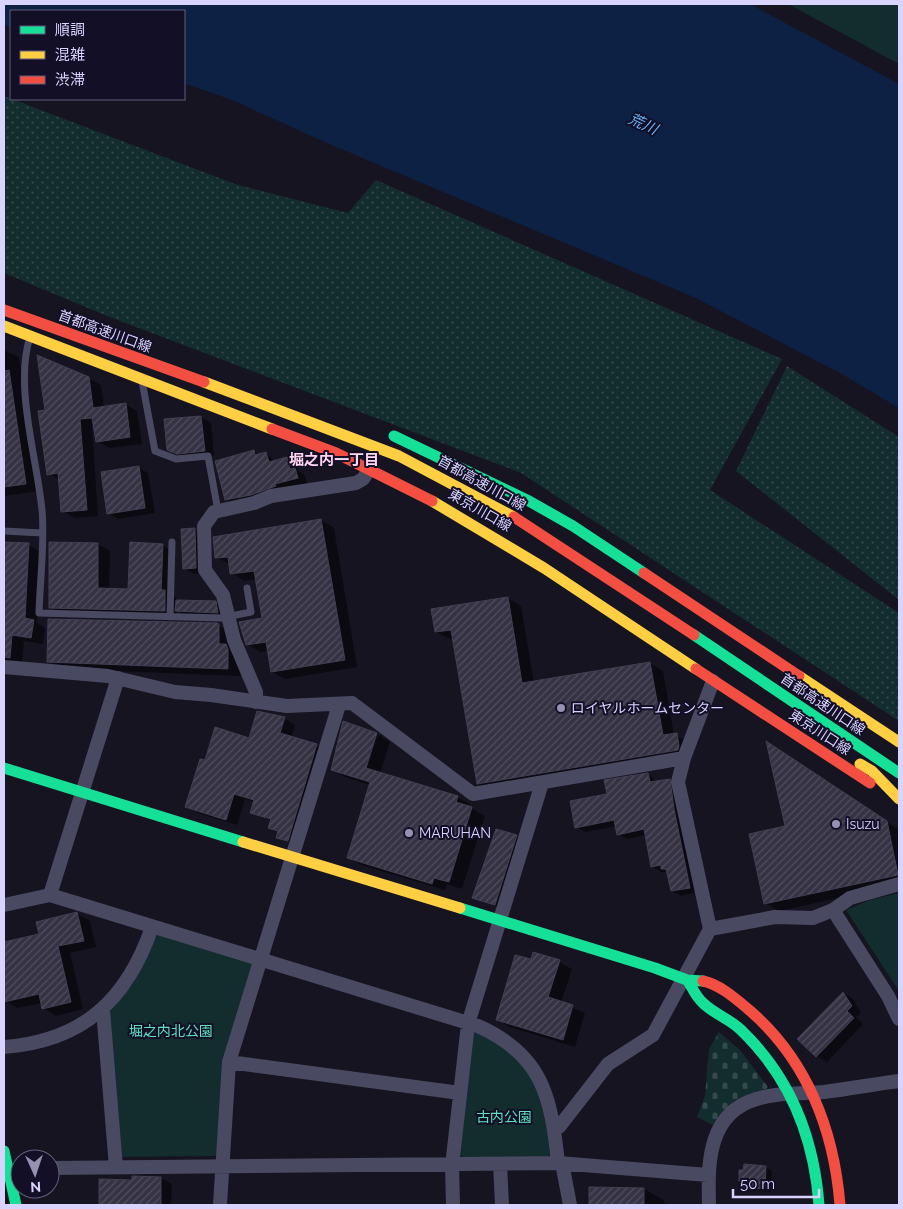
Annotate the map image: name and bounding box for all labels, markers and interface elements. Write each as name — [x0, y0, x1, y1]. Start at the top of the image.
legend — [10, 10, 185, 100]
text: 順調 — [55, 21, 85, 39]
text: 混雑 — [55, 46, 85, 64]
text: 渋滞 — [55, 71, 85, 89]
water label: 荒川 — [626, 110, 662, 139]
street label: 首都高速川口線 — [56, 307, 154, 355]
district label: 堀之内一丁目 — [289, 451, 379, 469]
street label: 首都高速川口線 — [435, 452, 529, 514]
street label: 東京川口線 — [446, 486, 514, 534]
street label: 首都高速川口線 — [778, 670, 868, 738]
place label: ロイヤルホームセンター — [571, 700, 724, 716]
marker: ロイヤルホームセンター — [555, 702, 567, 714]
street label: 東京川口線 — [786, 706, 854, 758]
place label: Isuzu — [846, 816, 880, 832]
marker: Isuzu — [830, 818, 842, 830]
place label: MARUHAN — [419, 825, 491, 841]
marker: MARUHAN — [403, 827, 415, 839]
park label: 堀之内北公園 — [129, 1023, 213, 1039]
park label: 古内公園 — [476, 1109, 532, 1125]
north arrow — [10, 1149, 60, 1199]
scale bar — [733, 1166, 819, 1198]
text: 50 m — [740, 1175, 775, 1193]
text: N — [30, 1179, 41, 1195]

